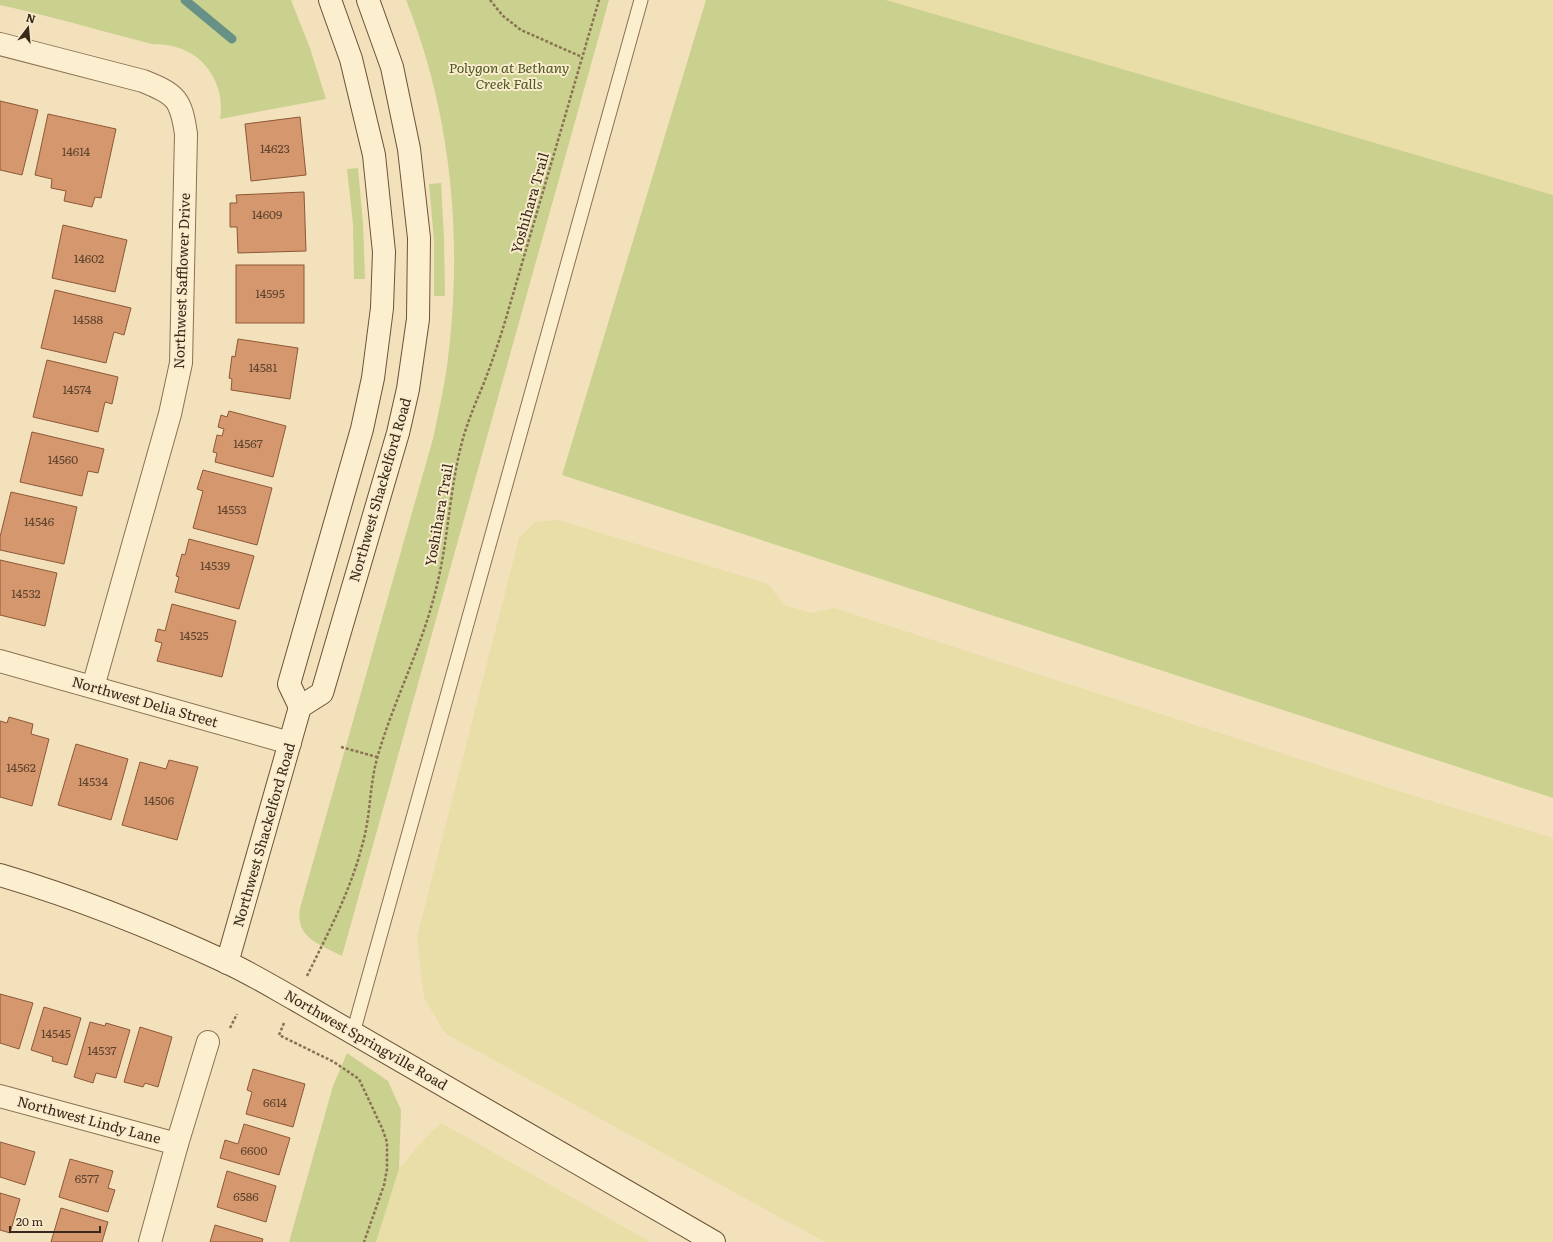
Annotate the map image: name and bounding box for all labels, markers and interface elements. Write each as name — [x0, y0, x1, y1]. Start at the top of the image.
north arrow — [8, 8, 48, 48]
text: N — [24, 8, 38, 26]
park label: Polygon at Bethany Creek Falls — [449, 57, 569, 93]
house number: 14623 — [260, 139, 290, 157]
house number: 14614 — [62, 142, 91, 160]
street label: Yoshihara Trail — [505, 150, 553, 256]
street label: Northwest Safflower Drive — [168, 192, 194, 369]
house number: 14609 — [252, 205, 282, 223]
house number: 14602 — [74, 249, 104, 267]
house number: 14595 — [255, 284, 285, 302]
house number: 14588 — [73, 310, 104, 328]
house number: 14581 — [249, 358, 277, 376]
house number: 14574 — [63, 380, 92, 398]
street label: Northwest Shackelford Road — [343, 395, 415, 584]
house number: 14567 — [233, 434, 263, 452]
house number: 14560 — [48, 450, 78, 468]
street label: Yoshihara Trail — [419, 462, 457, 568]
house number: 14553 — [217, 500, 247, 518]
house number: 14546 — [24, 512, 55, 530]
house number: 14539 — [200, 556, 230, 574]
house number: 14532 — [11, 584, 41, 602]
house number: 14525 — [179, 626, 209, 644]
street label: Northwest Delia Street — [70, 671, 221, 732]
street label: Northwest Shackelford Road — [227, 740, 299, 929]
house number: 14562 — [6, 758, 36, 776]
house number: 14534 — [78, 772, 108, 790]
house number: 14506 — [144, 791, 175, 809]
street label: Northwest Springville Road — [281, 984, 452, 1094]
house number: 14545 — [41, 1024, 71, 1042]
house number: 14537 — [87, 1041, 117, 1059]
street label: Northwest Lindy Lane — [15, 1090, 163, 1148]
house number: 6614 — [263, 1093, 287, 1111]
house number: 6600 — [241, 1141, 267, 1159]
house number: 6577 — [75, 1169, 99, 1187]
house number: 6586 — [233, 1187, 259, 1205]
scale bar — [10, 1208, 100, 1234]
text: 20 m — [16, 1212, 43, 1230]

